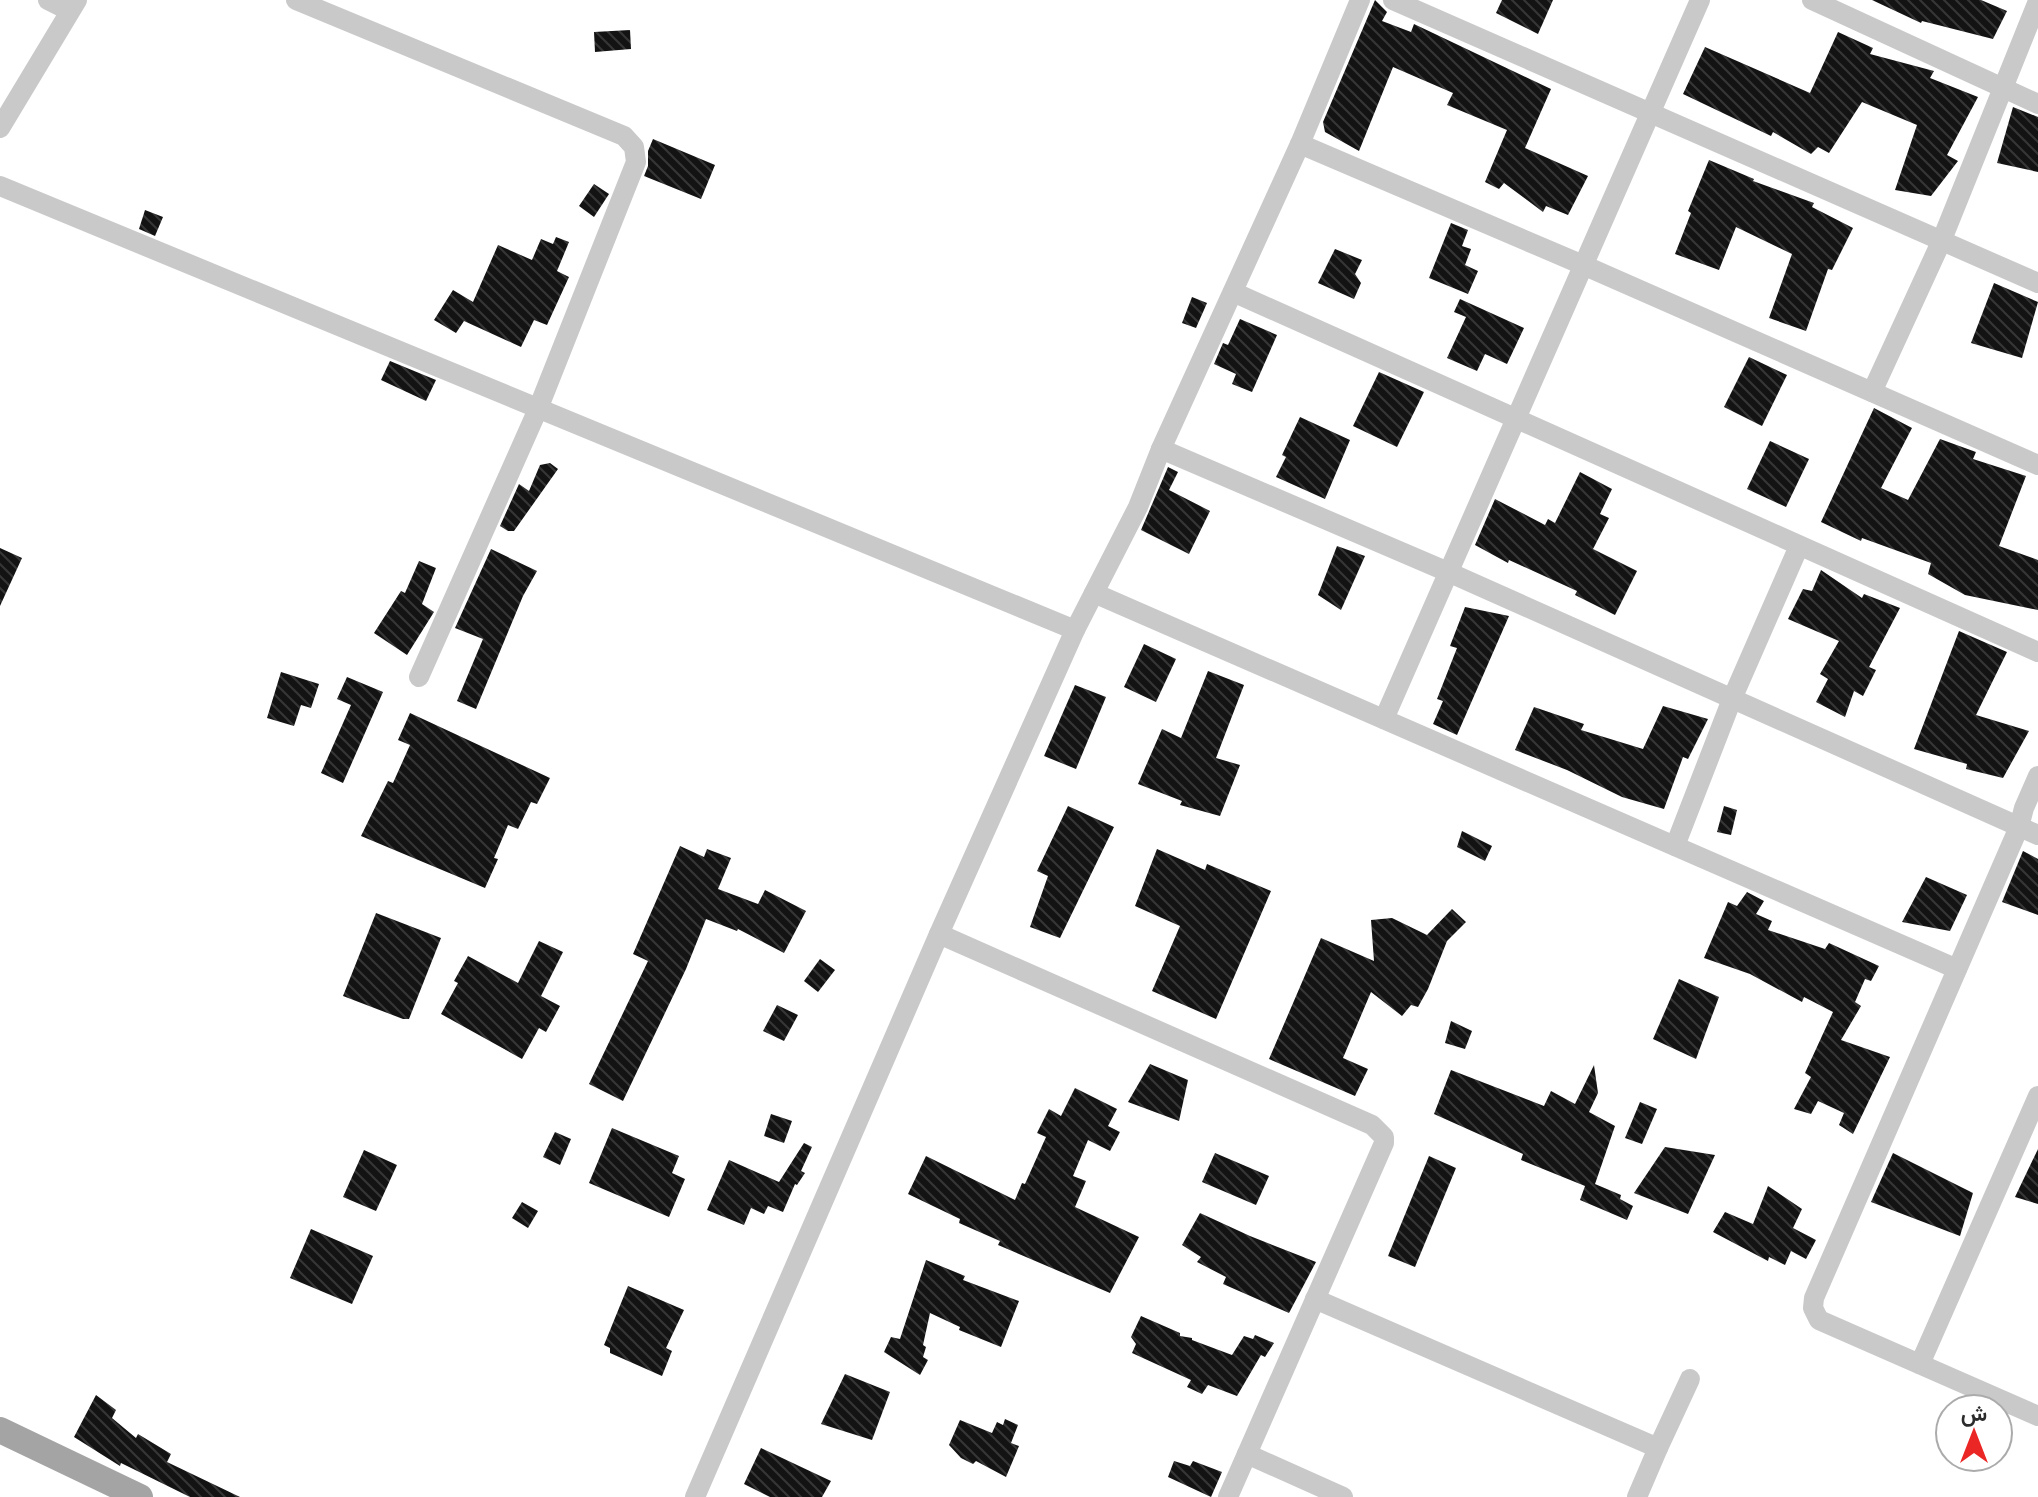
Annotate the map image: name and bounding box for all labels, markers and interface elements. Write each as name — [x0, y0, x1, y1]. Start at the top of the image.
north arrow — [1934, 1393, 2014, 1473]
text: ش — [1961, 1399, 1987, 1427]

